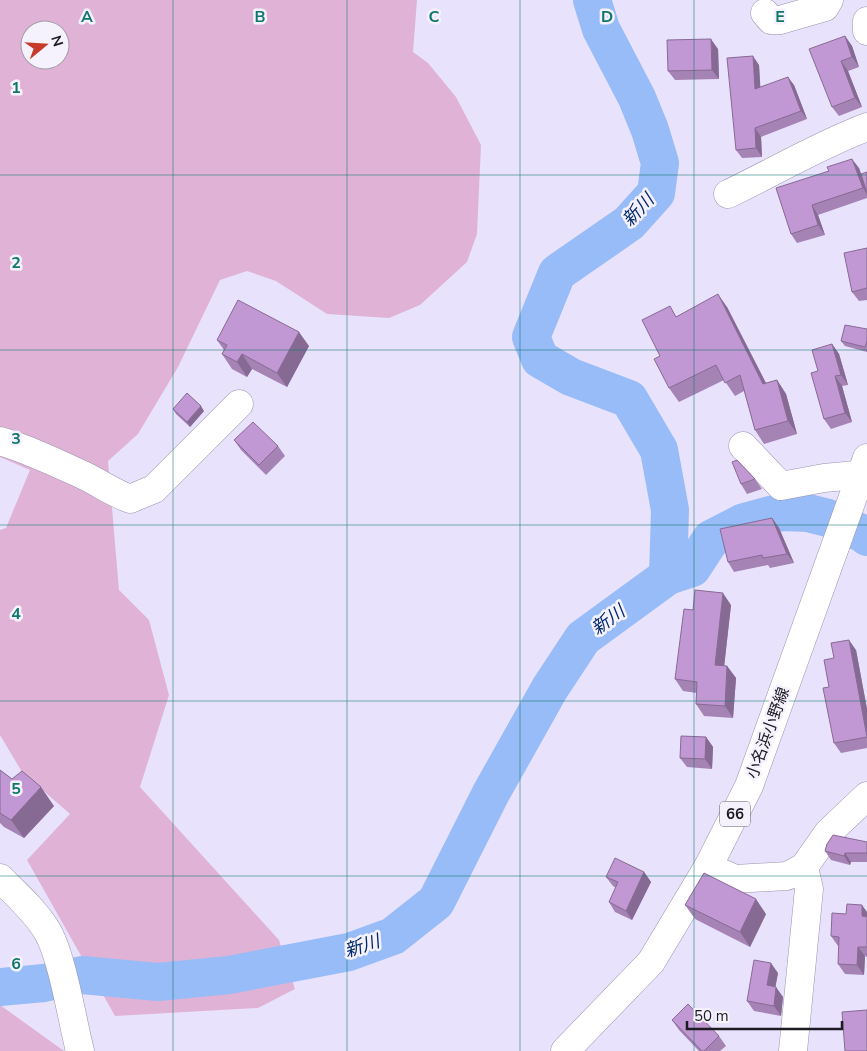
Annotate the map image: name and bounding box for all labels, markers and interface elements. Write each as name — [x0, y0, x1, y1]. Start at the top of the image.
text: A — [81, 6, 93, 28]
text: B — [254, 6, 266, 28]
text: C — [429, 6, 440, 28]
text: D — [601, 6, 613, 28]
text: E — [775, 6, 785, 28]
north arrow — [20, 20, 70, 70]
text: N — [46, 33, 68, 49]
text: 1 — [11, 77, 21, 99]
water label: 新川 — [617, 187, 660, 231]
text: 2 — [11, 252, 21, 274]
text: 3 — [11, 428, 21, 450]
water label: 新川 — [586, 599, 631, 640]
text: 4 — [11, 603, 21, 625]
street label: 小名浜小野線 — [741, 684, 795, 782]
text: 5 — [11, 778, 21, 800]
road number: 66 — [720, 802, 750, 826]
water label: 新川 — [341, 928, 385, 963]
text: 6 — [11, 953, 21, 975]
scale bar — [687, 998, 842, 1030]
text: 50 m — [694, 1006, 729, 1026]

